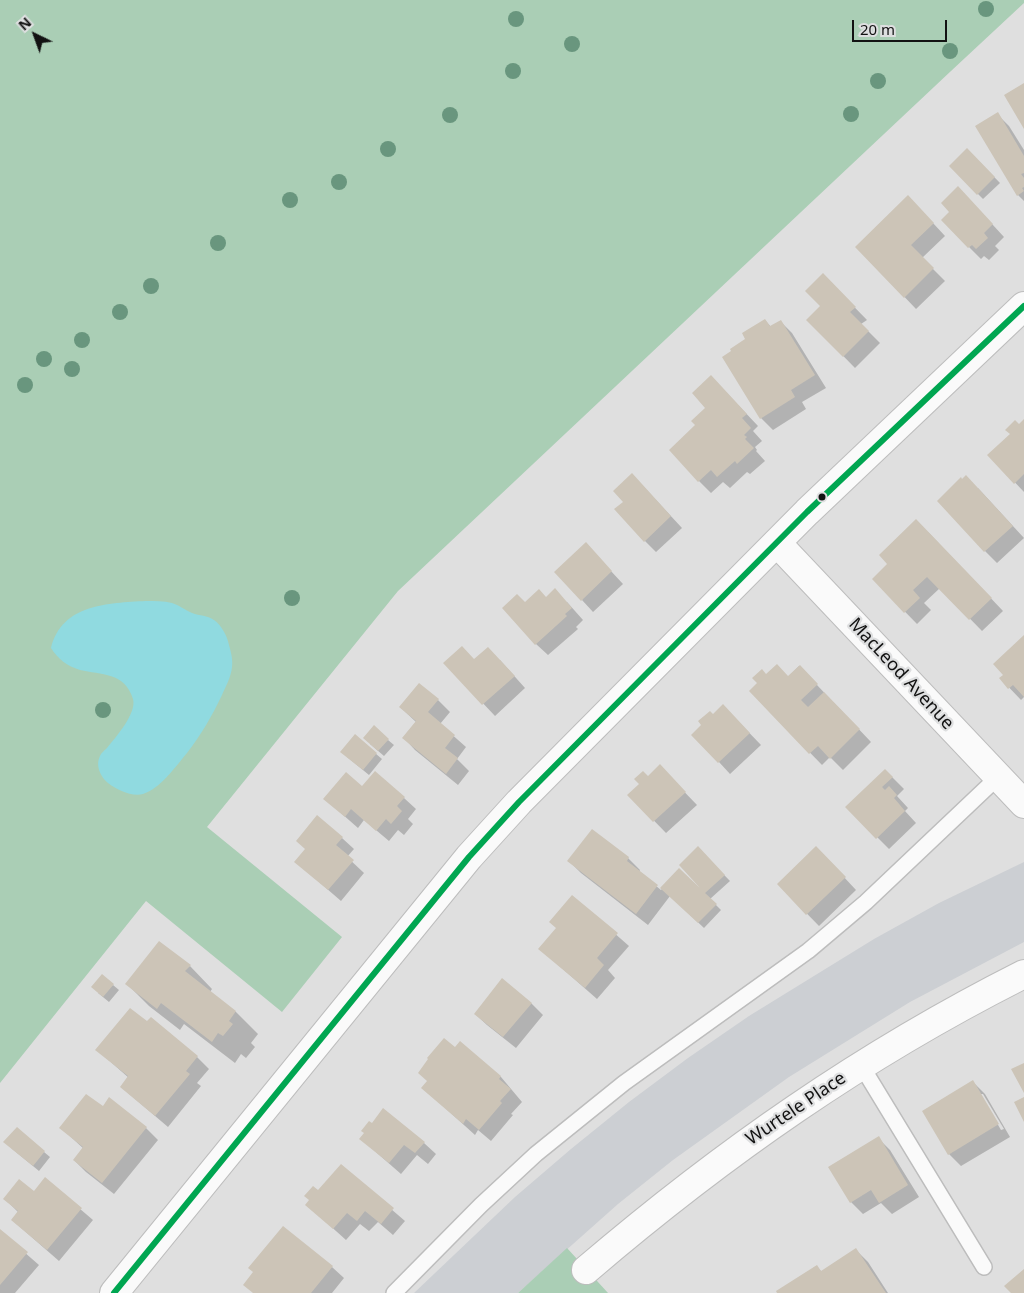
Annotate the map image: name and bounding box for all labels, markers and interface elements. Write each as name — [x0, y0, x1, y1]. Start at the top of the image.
north arrow — [10, 10, 60, 60]
scale bar — [854, 10, 949, 42]
text: N — [14, 13, 35, 34]
text: 20 m — [860, 19, 895, 39]
unlabelled marker — [817, 492, 827, 502]
street label: MacLeod Avenue — [844, 614, 958, 734]
street label: Wurtele Place — [742, 1068, 850, 1150]

